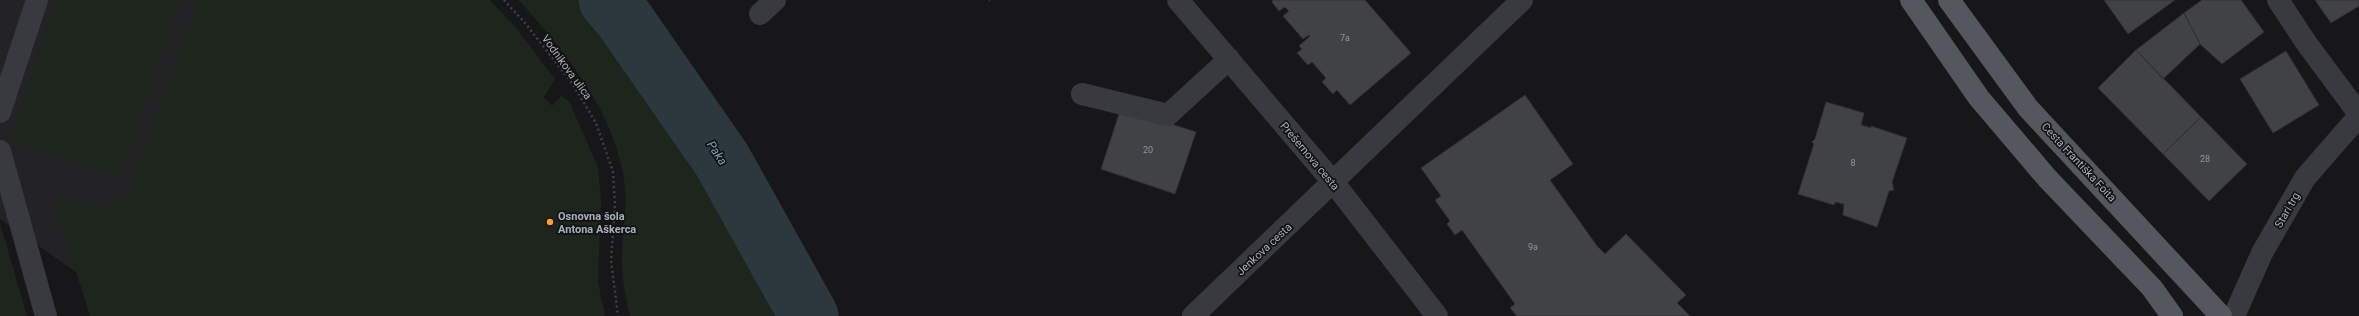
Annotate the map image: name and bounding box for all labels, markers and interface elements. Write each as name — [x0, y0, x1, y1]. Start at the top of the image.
street label: Vodnikova ulica — [539, 32, 594, 102]
house number: 7a — [1340, 33, 1350, 43]
street label: Prešernova cesta — [1277, 120, 1342, 193]
street label: Cesta Františka Foita — [2039, 120, 2119, 205]
water label: Paka — [704, 138, 730, 168]
house number: 20 — [1143, 145, 1153, 155]
house number: 28 — [2200, 154, 2210, 164]
house number: 8 — [1850, 158, 1856, 168]
street label: Stari trg — [2272, 190, 2303, 230]
place label: Osnovna šola Antona Aškerca — [558, 210, 636, 236]
marker: Osnovna šola Antona Aškerca — [545, 217, 555, 227]
street label: Jenkova cesta — [1234, 221, 1295, 278]
house number: 9a — [1528, 242, 1538, 252]

